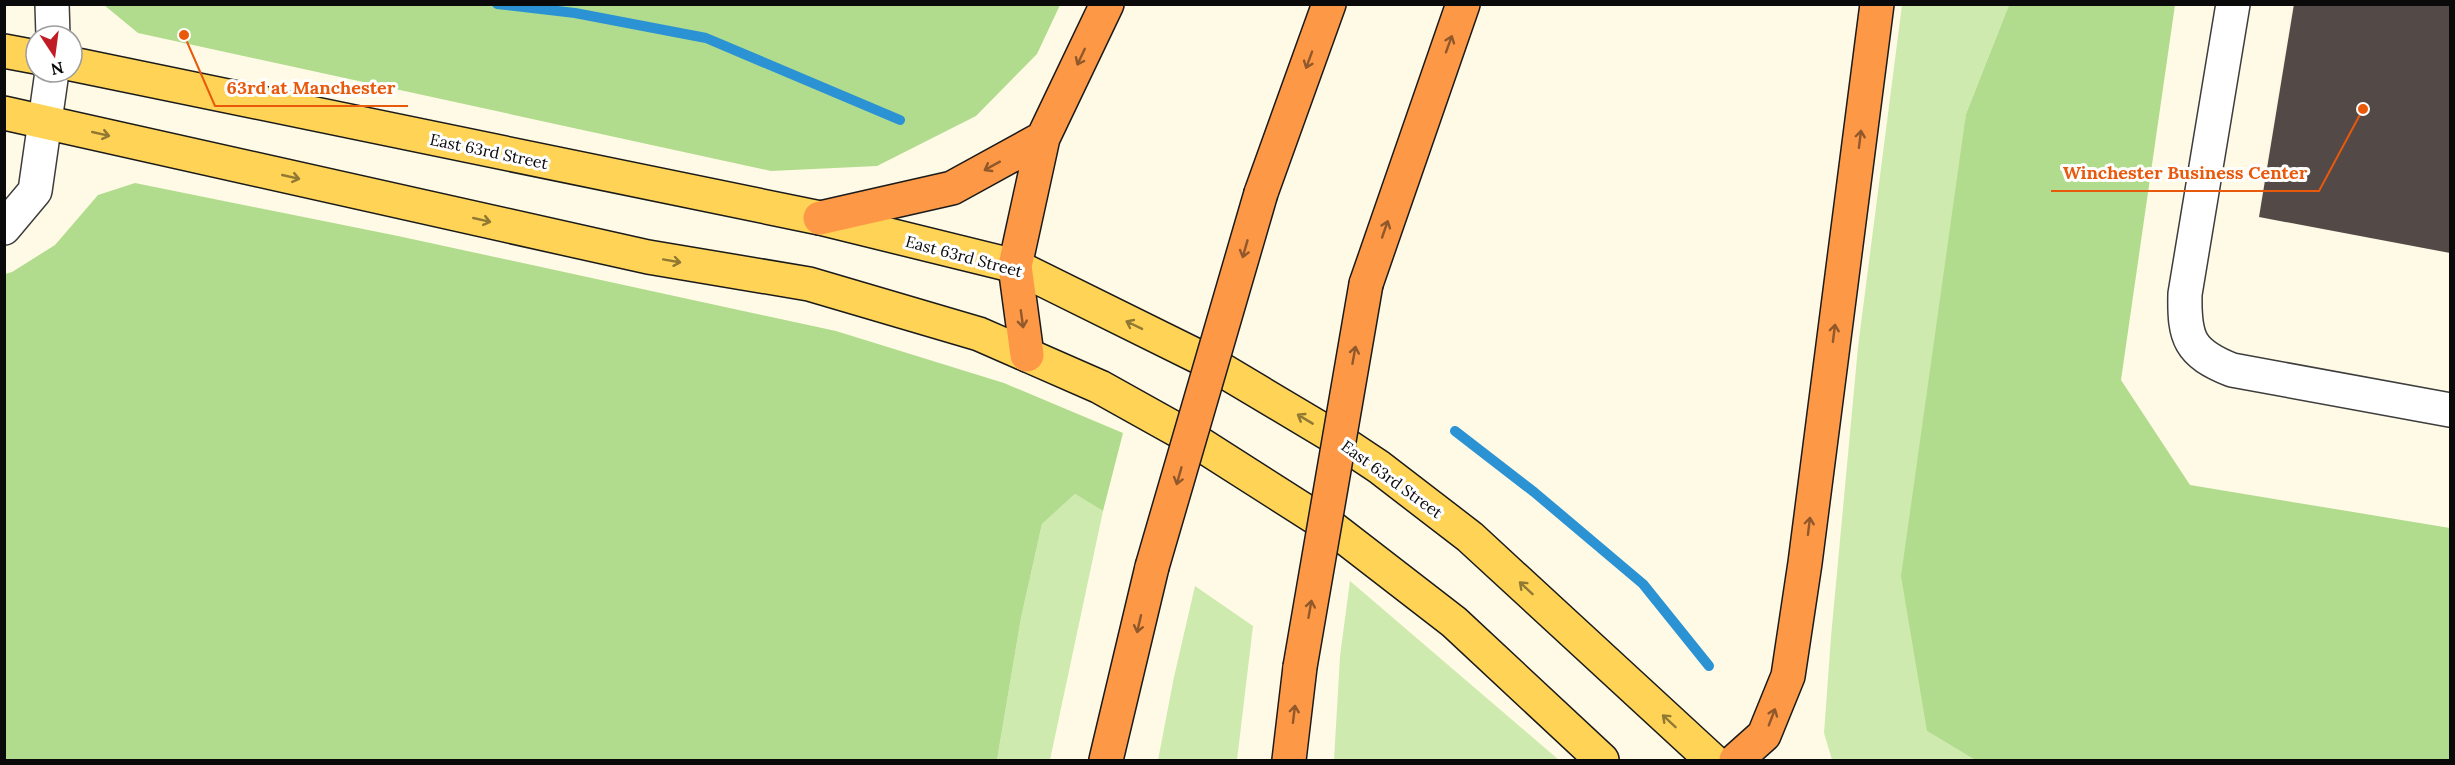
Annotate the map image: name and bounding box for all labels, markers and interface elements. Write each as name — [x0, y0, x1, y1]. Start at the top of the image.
north arrow — [24, 24, 84, 84]
one-way arrow — [1444, 35, 1455, 54]
one-way arrow — [1075, 48, 1087, 66]
one-way arrow — [1303, 50, 1314, 68]
text: N — [49, 57, 66, 80]
callout: 63rd at Manchester — [215, 70, 408, 106]
text: 63rd at Manchester — [227, 76, 396, 99]
one-way arrow — [91, 129, 110, 141]
street label: East 63rd Street — [428, 129, 551, 173]
one-way arrow — [1854, 130, 1865, 150]
callout: Winchester Business Center — [2051, 155, 2319, 191]
one-way arrow — [984, 160, 1001, 172]
text: Winchester Business Center — [2063, 161, 2308, 184]
one-way arrow — [281, 172, 301, 183]
one-way arrow — [472, 214, 491, 226]
one-way arrow — [1380, 219, 1391, 238]
street label: East 63rd Street — [903, 231, 1025, 281]
one-way arrow — [1239, 239, 1250, 258]
one-way arrow — [662, 256, 682, 267]
one-way arrow — [1017, 308, 1028, 328]
one-way arrow — [1126, 319, 1143, 331]
one-way arrow — [1829, 323, 1840, 343]
one-way arrow — [1348, 346, 1359, 365]
one-way arrow — [1297, 413, 1314, 425]
street label: East 63rd Street — [1338, 436, 1447, 523]
one-way arrow — [1173, 466, 1184, 485]
one-way arrow — [1804, 517, 1815, 537]
one-way arrow — [1518, 581, 1533, 596]
one-way arrow — [1305, 600, 1316, 620]
one-way arrow — [1132, 614, 1144, 633]
one-way arrow — [1289, 704, 1300, 724]
one-way arrow — [1767, 708, 1778, 726]
one-way arrow — [1661, 714, 1676, 728]

